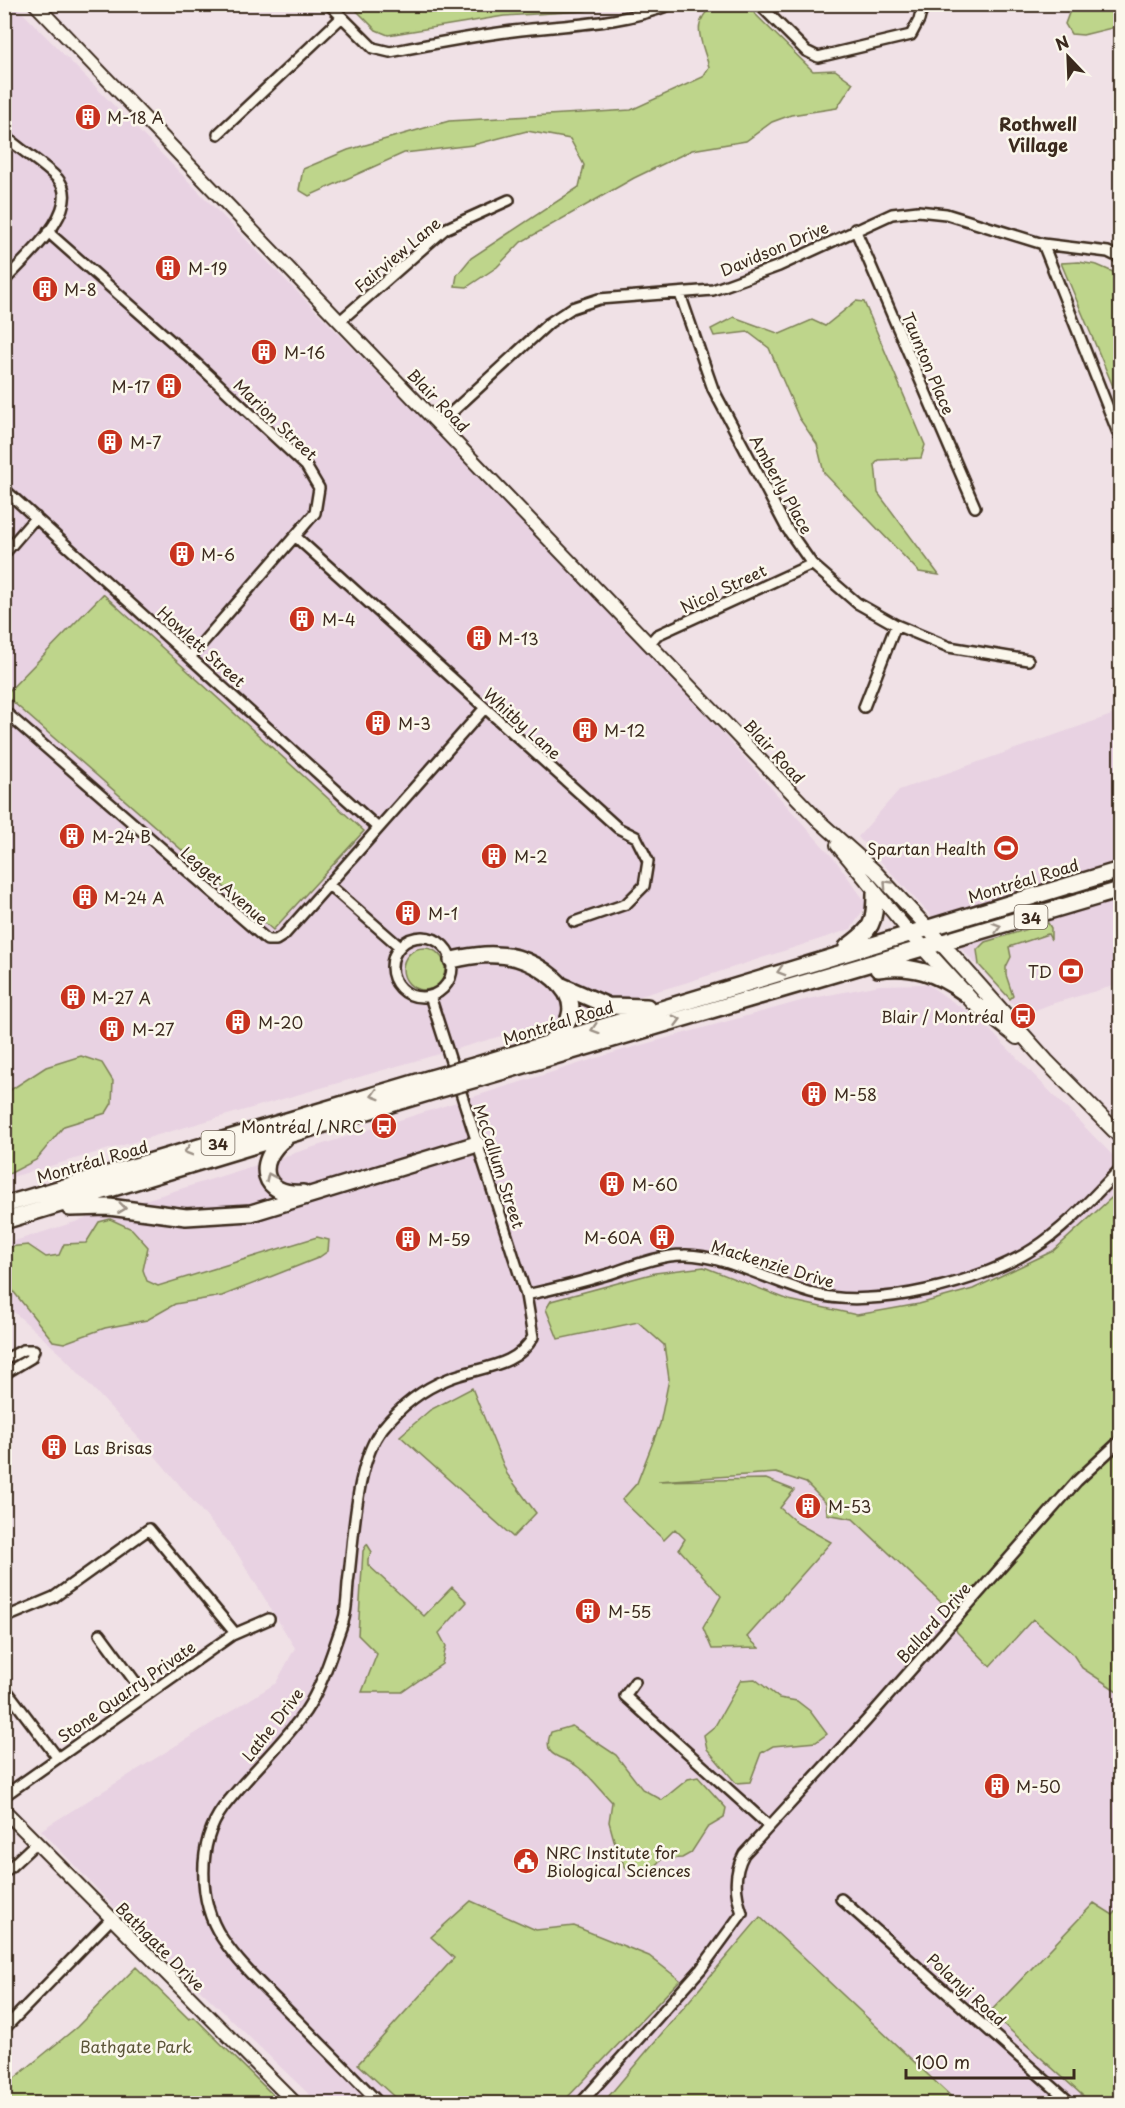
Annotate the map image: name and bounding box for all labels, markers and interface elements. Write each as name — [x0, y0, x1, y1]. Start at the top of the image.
north arrow — [1038, 27, 1098, 87]
text: N — [1051, 29, 1072, 56]
building icon: M-18 A — [73, 102, 103, 132]
place label: M-18 A — [107, 105, 164, 129]
district label: Rothwell Village — [999, 110, 1077, 158]
street label: Fairview Lane — [349, 211, 445, 297]
street label: Davidson Drive — [716, 214, 832, 282]
building icon: M-19 — [153, 253, 183, 283]
place label: M-19 — [188, 256, 227, 280]
building icon: M-8 — [30, 274, 60, 304]
place label: M-8 — [64, 277, 97, 301]
street label: Taunton Place — [897, 308, 961, 418]
building icon: M-16 — [249, 337, 279, 367]
place label: M-16 — [284, 340, 325, 364]
street label: Blair Road — [403, 363, 475, 437]
building icon: M-17 — [154, 371, 184, 401]
street label: Marion Street — [229, 373, 324, 466]
place label: M-17 — [112, 374, 150, 398]
building icon: M-7 — [95, 427, 125, 457]
place label: M-7 — [130, 430, 161, 454]
street label: Amberly Place — [745, 430, 819, 538]
building icon: M-6 — [167, 539, 197, 569]
place label: M-6 — [201, 542, 235, 566]
street label: Nicol Street — [676, 557, 770, 618]
street label: Howlett Street — [153, 600, 252, 692]
building icon: M-4 — [287, 604, 317, 634]
place label: M-4 — [322, 607, 356, 631]
building icon: M-13 — [464, 623, 494, 653]
place label: M-13 — [498, 626, 539, 650]
street label: Whitby Lane — [479, 682, 567, 764]
building icon: M-3 — [363, 708, 393, 738]
place label: M-3 — [398, 711, 431, 735]
street label: Blair Road — [739, 713, 811, 789]
building icon: M-12 — [570, 715, 600, 745]
place label: M-12 — [604, 718, 645, 742]
building icon: M-24 B — [57, 821, 87, 851]
place label: M-24 B — [92, 824, 151, 848]
sports icon: Spartan Health — [991, 833, 1021, 863]
place label: Spartan Health — [867, 836, 986, 860]
street label: Legget Avenue — [176, 840, 274, 930]
building icon: M-2 — [479, 841, 509, 871]
place label: M-2 — [514, 844, 548, 868]
street label: Montréal Road — [965, 852, 1081, 908]
one-way arrow — [883, 881, 894, 891]
building icon: M-24 A — [70, 882, 100, 912]
place label: M-24 A — [104, 885, 164, 909]
building icon: M-1 — [393, 898, 423, 928]
place label: M-1 — [428, 901, 458, 925]
road number: 34 — [1014, 905, 1048, 929]
one-way arrow — [991, 922, 1002, 934]
bank icon: TD — [1056, 956, 1086, 986]
place label: TD — [1028, 959, 1052, 983]
one-way arrow — [777, 964, 787, 977]
building icon: M-27 A — [58, 982, 88, 1012]
place label: M-27 A — [92, 985, 151, 1009]
street label: Montréal Road — [500, 994, 616, 1050]
bus stop icon: Blair / Montréal — [1008, 1001, 1038, 1031]
place label: Blair / Montréal — [881, 1004, 1004, 1028]
building icon: M-20 — [223, 1007, 253, 1037]
place label: M-20 — [258, 1010, 303, 1034]
building icon: M-27 — [97, 1014, 127, 1044]
one-way arrow — [672, 1015, 682, 1028]
place label: M-27 — [132, 1017, 174, 1041]
one-way arrow — [590, 1022, 601, 1034]
building icon: M-58 — [799, 1079, 829, 1109]
place label: M-58 — [834, 1082, 877, 1106]
one-way arrow — [370, 1088, 381, 1100]
street label: McCallum Street — [469, 1101, 532, 1232]
bus stop icon: Montréal / NRC — [369, 1111, 399, 1141]
place label: Montréal / NRC — [241, 1114, 364, 1138]
road number: 34 — [202, 1131, 234, 1155]
street label: Montréal Road — [34, 1134, 150, 1188]
one-way arrow — [183, 1144, 194, 1156]
building icon: M-60 — [597, 1169, 627, 1199]
one-way arrow — [265, 1172, 277, 1183]
place label: M-60 — [632, 1172, 678, 1196]
one-way arrow — [118, 1202, 127, 1214]
building icon: M-60A — [647, 1222, 677, 1252]
building icon: M-59 — [393, 1224, 423, 1254]
place label: M-60A — [584, 1225, 642, 1249]
place label: M-59 — [428, 1227, 471, 1251]
street label: Mackenzie Drive — [709, 1233, 837, 1293]
building icon: Las Brisas — [39, 1432, 69, 1462]
place label: Las Brisas — [74, 1435, 152, 1459]
building icon: M-53 — [793, 1491, 823, 1521]
place label: M-53 — [828, 1494, 871, 1518]
street label: Ballard Drive — [890, 1576, 976, 1668]
building icon: M-55 — [573, 1596, 603, 1626]
place label: M-55 — [608, 1599, 651, 1623]
street label: Stone Quarry Private — [52, 1634, 200, 1748]
street label: Lathe Drive — [236, 1682, 308, 1766]
building icon: M-50 — [982, 1771, 1012, 1801]
place label: M-50 — [1016, 1774, 1061, 1798]
place label: NRC Institute for Biological Sciences — [546, 1840, 691, 1882]
public building icon: NRC Institute for Biological Sciences — [511, 1846, 541, 1876]
street label: Bathgate Drive — [111, 1896, 211, 1996]
street label: Polanyi Road — [922, 1947, 1012, 2031]
park label: Bathgate Park — [80, 2034, 192, 2058]
scale bar — [906, 2042, 1074, 2080]
text: 100 m — [915, 2048, 970, 2075]

